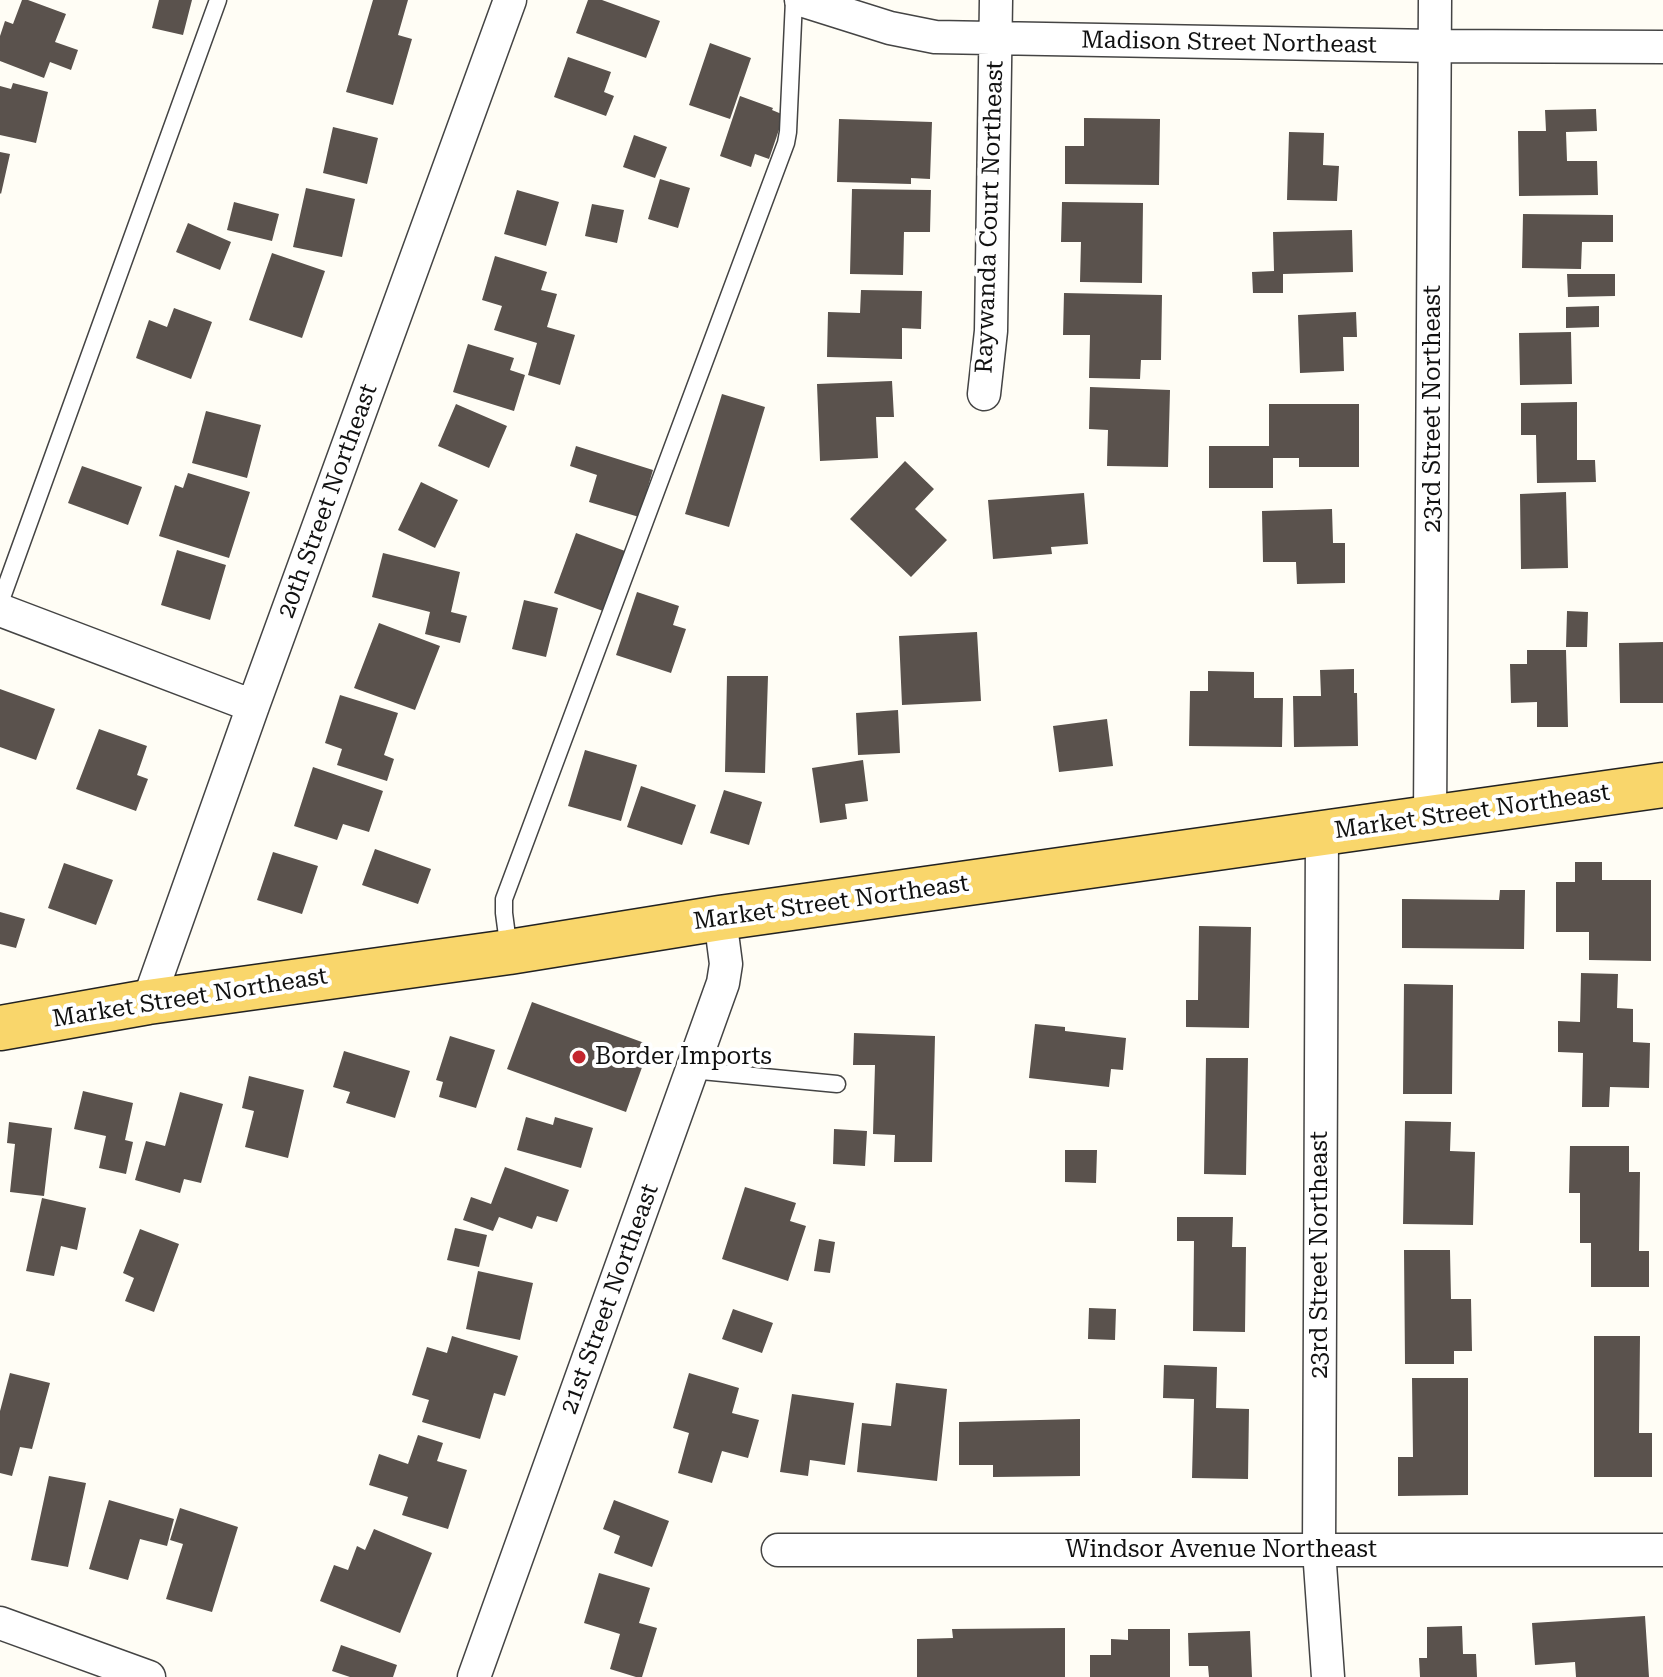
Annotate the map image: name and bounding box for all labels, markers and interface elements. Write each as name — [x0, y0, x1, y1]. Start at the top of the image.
street label: Madison Street Northeast — [1081, 26, 1377, 60]
street label: Raywanda Court Northeast — [970, 60, 1010, 374]
street label: 23rd Street Northeast — [1419, 285, 1447, 533]
street label: 20th Street Northeast — [272, 380, 384, 622]
street label: Market Street Northeast — [1332, 778, 1612, 846]
street label: Market Street Northeast — [691, 869, 971, 937]
street label: Market Street Northeast — [51, 962, 329, 1034]
place label: Border Imports — [595, 1043, 772, 1071]
marker: Border Imports — [570, 1048, 588, 1066]
street label: 23rd Street Northeast — [1306, 1131, 1334, 1379]
street label: 21st Street Northeast — [555, 1180, 665, 1418]
street label: Windsor Avenue Northeast — [1065, 1536, 1377, 1564]

